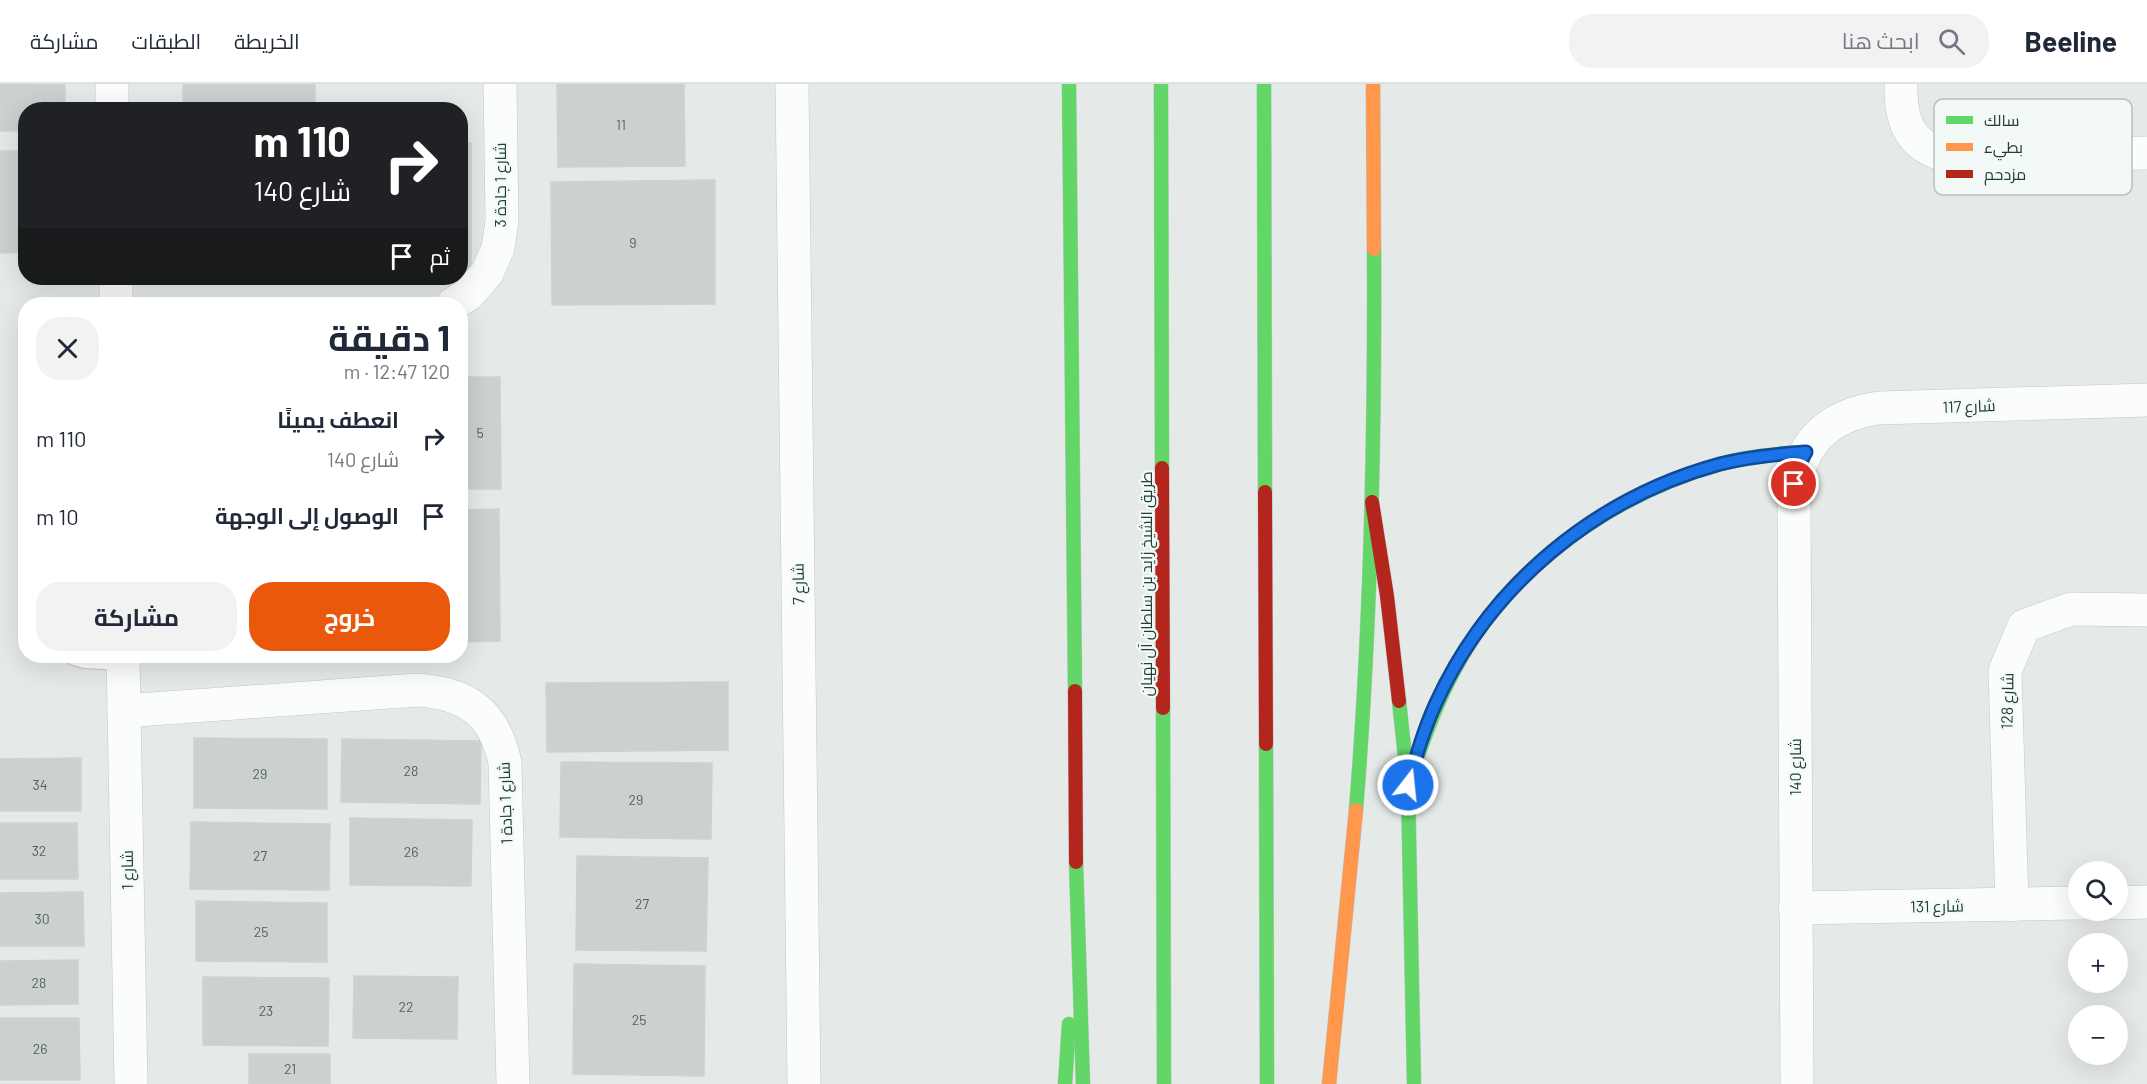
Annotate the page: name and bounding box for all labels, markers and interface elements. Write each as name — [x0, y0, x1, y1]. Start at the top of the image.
search box — [1569, 14, 1989, 68]
text: Beeline — [2025, 24, 2117, 58]
icon: search — [1935, 25, 1968, 58]
text: ابحث هنا — [1842, 27, 1920, 53]
text: مشاركة — [30, 28, 99, 53]
text: الطبقات — [132, 28, 201, 53]
text: الخريطة — [234, 28, 300, 53]
legend — [1934, 99, 2132, 195]
text: سالك — [1984, 110, 2019, 129]
text: 110 m — [254, 115, 351, 165]
house number: 11 — [616, 116, 626, 133]
icon: right — [372, 126, 450, 204]
text: بطيء — [1984, 137, 2023, 161]
street label: شارع 1 جادة 3 — [490, 142, 512, 228]
text: مزدحم — [1984, 164, 2026, 186]
text: شارع 140 — [254, 174, 351, 206]
house number: 9 — [629, 234, 637, 251]
icon: arrive — [385, 240, 418, 273]
text: ثم — [430, 243, 450, 269]
text: 1 دقيقة — [328, 315, 450, 358]
button: close — [36, 317, 99, 380]
text: 120 m · 12:47 — [344, 359, 450, 383]
street label: شارع 117 — [1942, 395, 1996, 419]
text: انعطف يمينًا — [277, 406, 399, 432]
icon: right — [417, 422, 450, 455]
house number: 5 — [476, 424, 484, 441]
text: 110 m — [36, 425, 87, 451]
text: شارع 140 — [327, 447, 399, 471]
pin — [1768, 458, 1819, 509]
icon: arrive — [1777, 467, 1810, 500]
street label: طريق الشيخ زايد بن سلطان آل نهيان — [1136, 471, 1158, 697]
icon: arrive — [417, 500, 450, 533]
text: الوصول إلى الوجهة — [215, 502, 399, 528]
text: 10 m — [36, 503, 79, 529]
street label: شارع 7 — [788, 563, 810, 605]
button: مشاركة — [36, 582, 237, 651]
button: خروج — [249, 582, 450, 651]
street label: شارع 128 — [1997, 672, 2019, 730]
street label: شارع 140 — [1785, 738, 1807, 796]
position arrow — [1376, 753, 1440, 817]
street label: شارع 1 جادة 1 — [494, 761, 518, 845]
house number: 28 — [404, 762, 418, 779]
house number: 29 — [253, 765, 267, 782]
house number: 34 — [33, 776, 47, 793]
house number: 29 — [629, 791, 643, 808]
house number: 32 — [32, 842, 46, 859]
house number: 26 — [404, 843, 418, 860]
house number: 27 — [253, 847, 267, 864]
street label: شارع 1 — [117, 850, 139, 890]
map controls — [2068, 861, 2128, 1065]
button: search — [2068, 861, 2128, 921]
house number: 27 — [635, 895, 649, 912]
street label: شارع 131 — [1910, 896, 1964, 918]
house number: 30 — [34, 910, 50, 927]
house number: 25 — [254, 923, 268, 940]
button: + — [2068, 933, 2128, 993]
house number: 28 — [32, 974, 46, 991]
house number: 22 — [398, 998, 414, 1015]
house number: 23 — [259, 1002, 273, 1019]
button: − — [2068, 1005, 2128, 1065]
house number: 25 — [632, 1011, 646, 1028]
house number: 26 — [33, 1040, 47, 1057]
house number: 21 — [284, 1060, 296, 1077]

